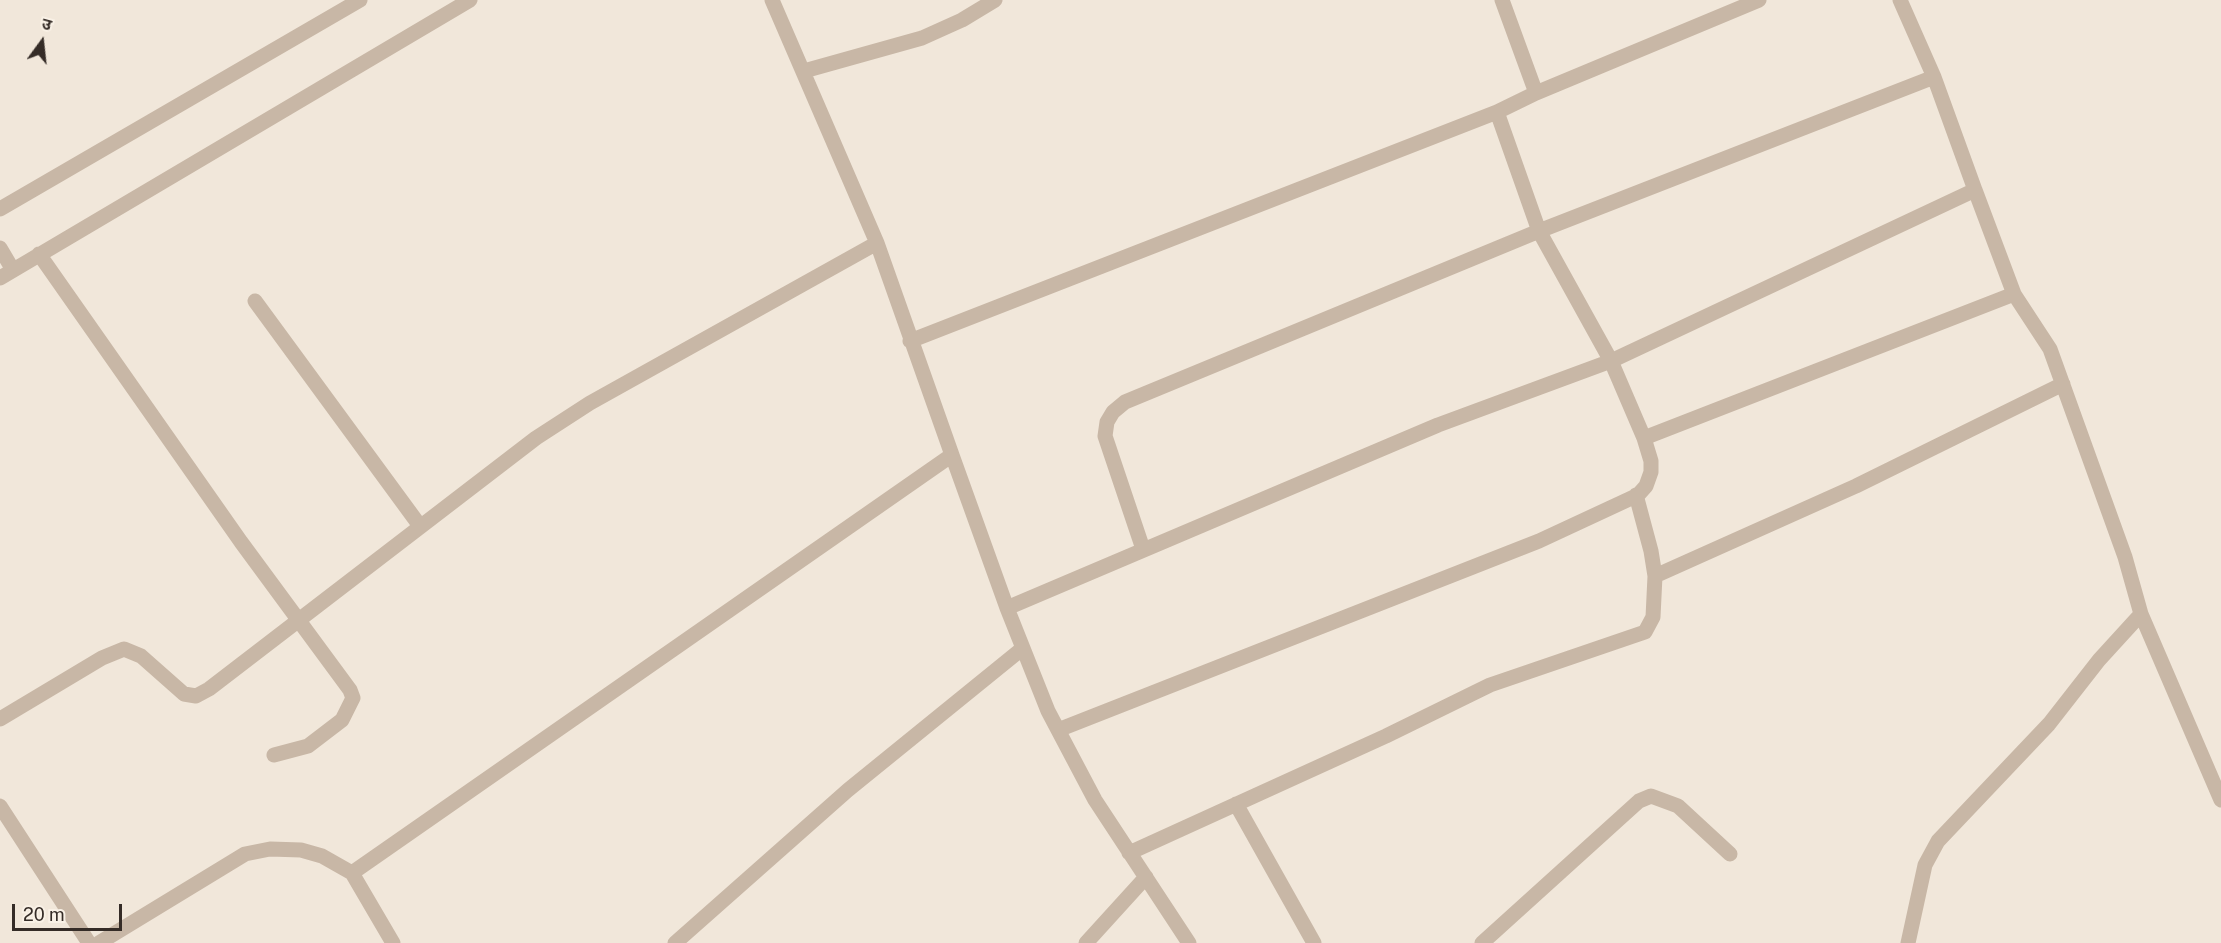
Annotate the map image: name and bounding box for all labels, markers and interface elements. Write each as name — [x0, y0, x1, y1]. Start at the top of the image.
north arrow — [12, 12, 72, 72]
text: उ — [40, 14, 54, 35]
scale bar — [15, 892, 124, 930]
text: 20 m — [23, 904, 65, 925]

